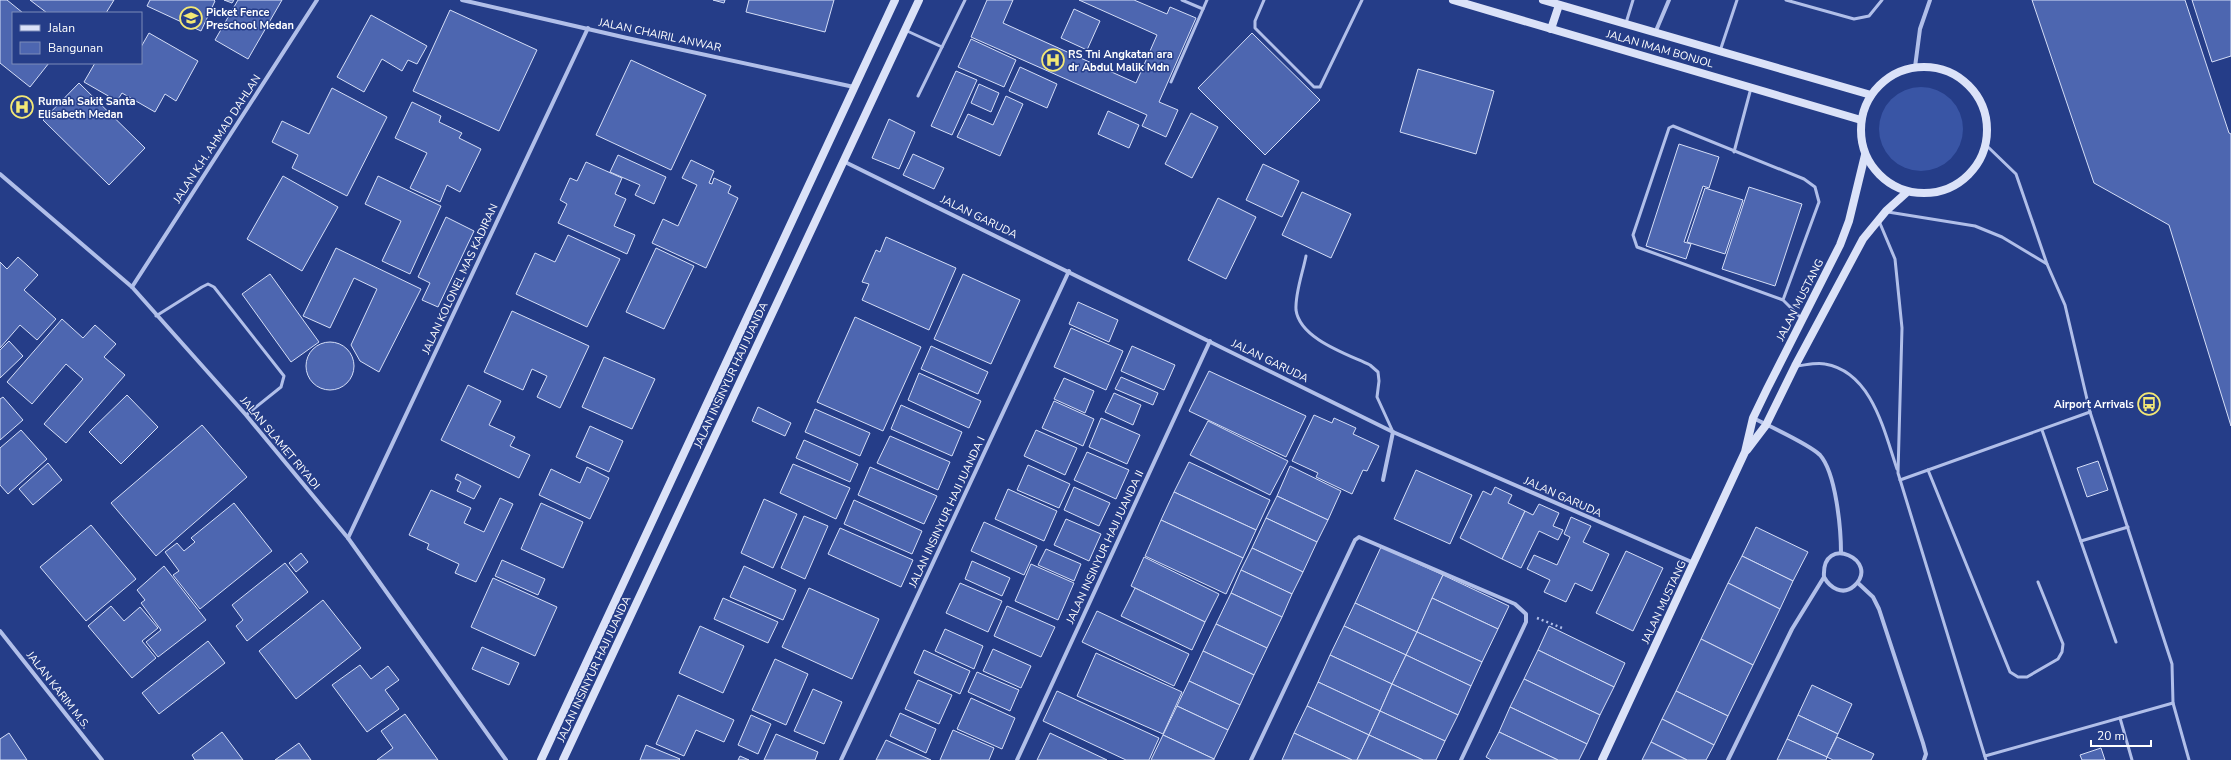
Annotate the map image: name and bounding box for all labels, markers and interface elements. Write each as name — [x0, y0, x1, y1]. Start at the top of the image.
school or university icon: Picket Fence Preschool Medan — [178, 5, 204, 31]
place label: Picket Fence Preschool Medan — [206, 5, 294, 33]
legend — [12, 12, 142, 64]
street label: JALAN CHAIRIL ANWAR — [596, 14, 723, 55]
text: Jalan — [47, 20, 75, 36]
street label: JALAN IMAM BONJOL — [1604, 26, 1715, 71]
text: Bangunan — [48, 40, 103, 56]
hospital icon: RS Tni Angkatan ara dr Abdul Malik Mdn — [1040, 47, 1066, 73]
place label: RS Tni Angkatan ara dr Abdul Malik Mdn — [1068, 47, 1173, 75]
street label: JALAN K.H. AHMAD DAHLAN — [169, 72, 264, 207]
hospital icon: Rumah Sakit Santa Elisabeth Medan — [9, 94, 35, 120]
place label: Rumah Sakit Santa Elisabeth Medan — [38, 94, 135, 122]
street label: JALAN GARUDA — [937, 191, 1020, 242]
street label: JALAN KOLONEL MAS KADIRAN — [418, 201, 502, 358]
street label: JALAN MUSTANG — [1772, 256, 1827, 345]
street label: JALAN INSINYUR HAJI JUANDA — [690, 300, 771, 451]
street label: JALAN GARUDA — [1228, 335, 1311, 386]
bus stop icon: Airport Arrivals — [2136, 391, 2162, 417]
street label: JALAN SLAMET RIYADI — [236, 393, 323, 493]
place label: Airport Arrivals — [2054, 397, 2134, 412]
street label: JALAN INSINYUR HAJI JUANDA I — [905, 434, 989, 591]
street label: JALAN INSINYUR HAJI JUANDA II — [1062, 468, 1147, 627]
street label: JALAN GARUDA — [1521, 473, 1604, 521]
street label: JALAN MUSTANG — [1638, 558, 1690, 647]
street label: JALAN INSINYUR HAJI JUANDA — [553, 594, 634, 745]
street label: JALAN KARIM M.S. — [22, 647, 93, 732]
scale bar — [2091, 722, 2151, 748]
text: 20 m — [2097, 728, 2125, 744]

